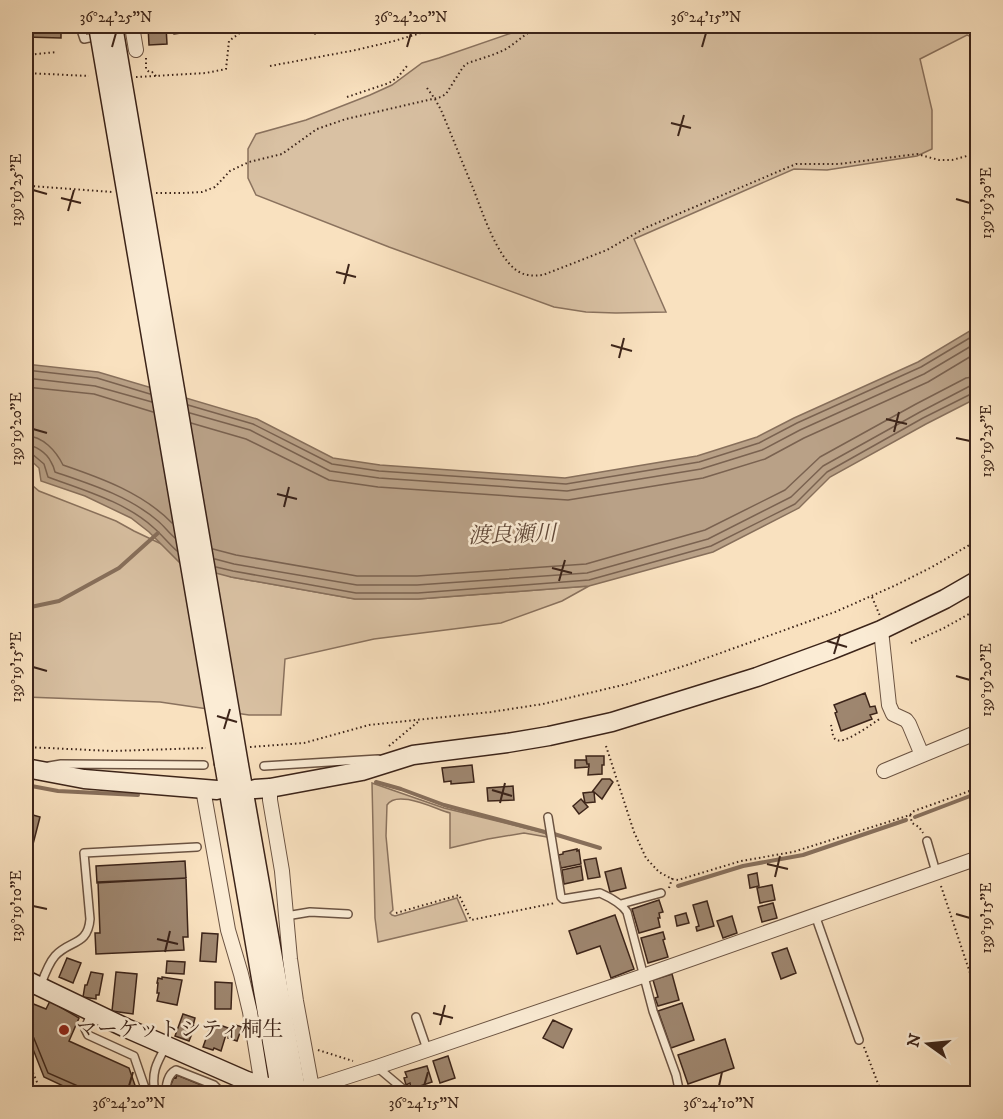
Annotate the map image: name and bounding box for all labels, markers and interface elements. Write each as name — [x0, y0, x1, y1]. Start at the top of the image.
text: 36°24'25"N — [80, 8, 152, 27]
text: 36°24'20"N — [374, 8, 448, 27]
text: 36°24'15"N — [671, 8, 741, 27]
text: 139°19'25"E — [7, 153, 26, 226]
text: 139°19'30"E — [977, 167, 996, 239]
text: 139°19'20"E — [7, 392, 26, 466]
text: 139°19'25"E — [977, 404, 996, 477]
water label: 渡良瀬川 — [468, 520, 558, 550]
text: 139°19'15"E — [7, 631, 26, 703]
text: 139°19'20"E — [977, 643, 996, 717]
text: 139°19'10"E — [7, 870, 26, 942]
text: 139°19'15"E — [977, 882, 996, 954]
north arrow — [898, 1014, 958, 1074]
place label: マーケットシティ桐生 — [76, 1017, 283, 1043]
marker: マーケットシティ桐生 — [57, 1023, 71, 1037]
text: N — [903, 1031, 926, 1049]
text: 36°24'20"N — [92, 1094, 166, 1113]
text: 36°24'15"N — [389, 1094, 459, 1113]
text: 36°24'10"N — [683, 1094, 755, 1113]

